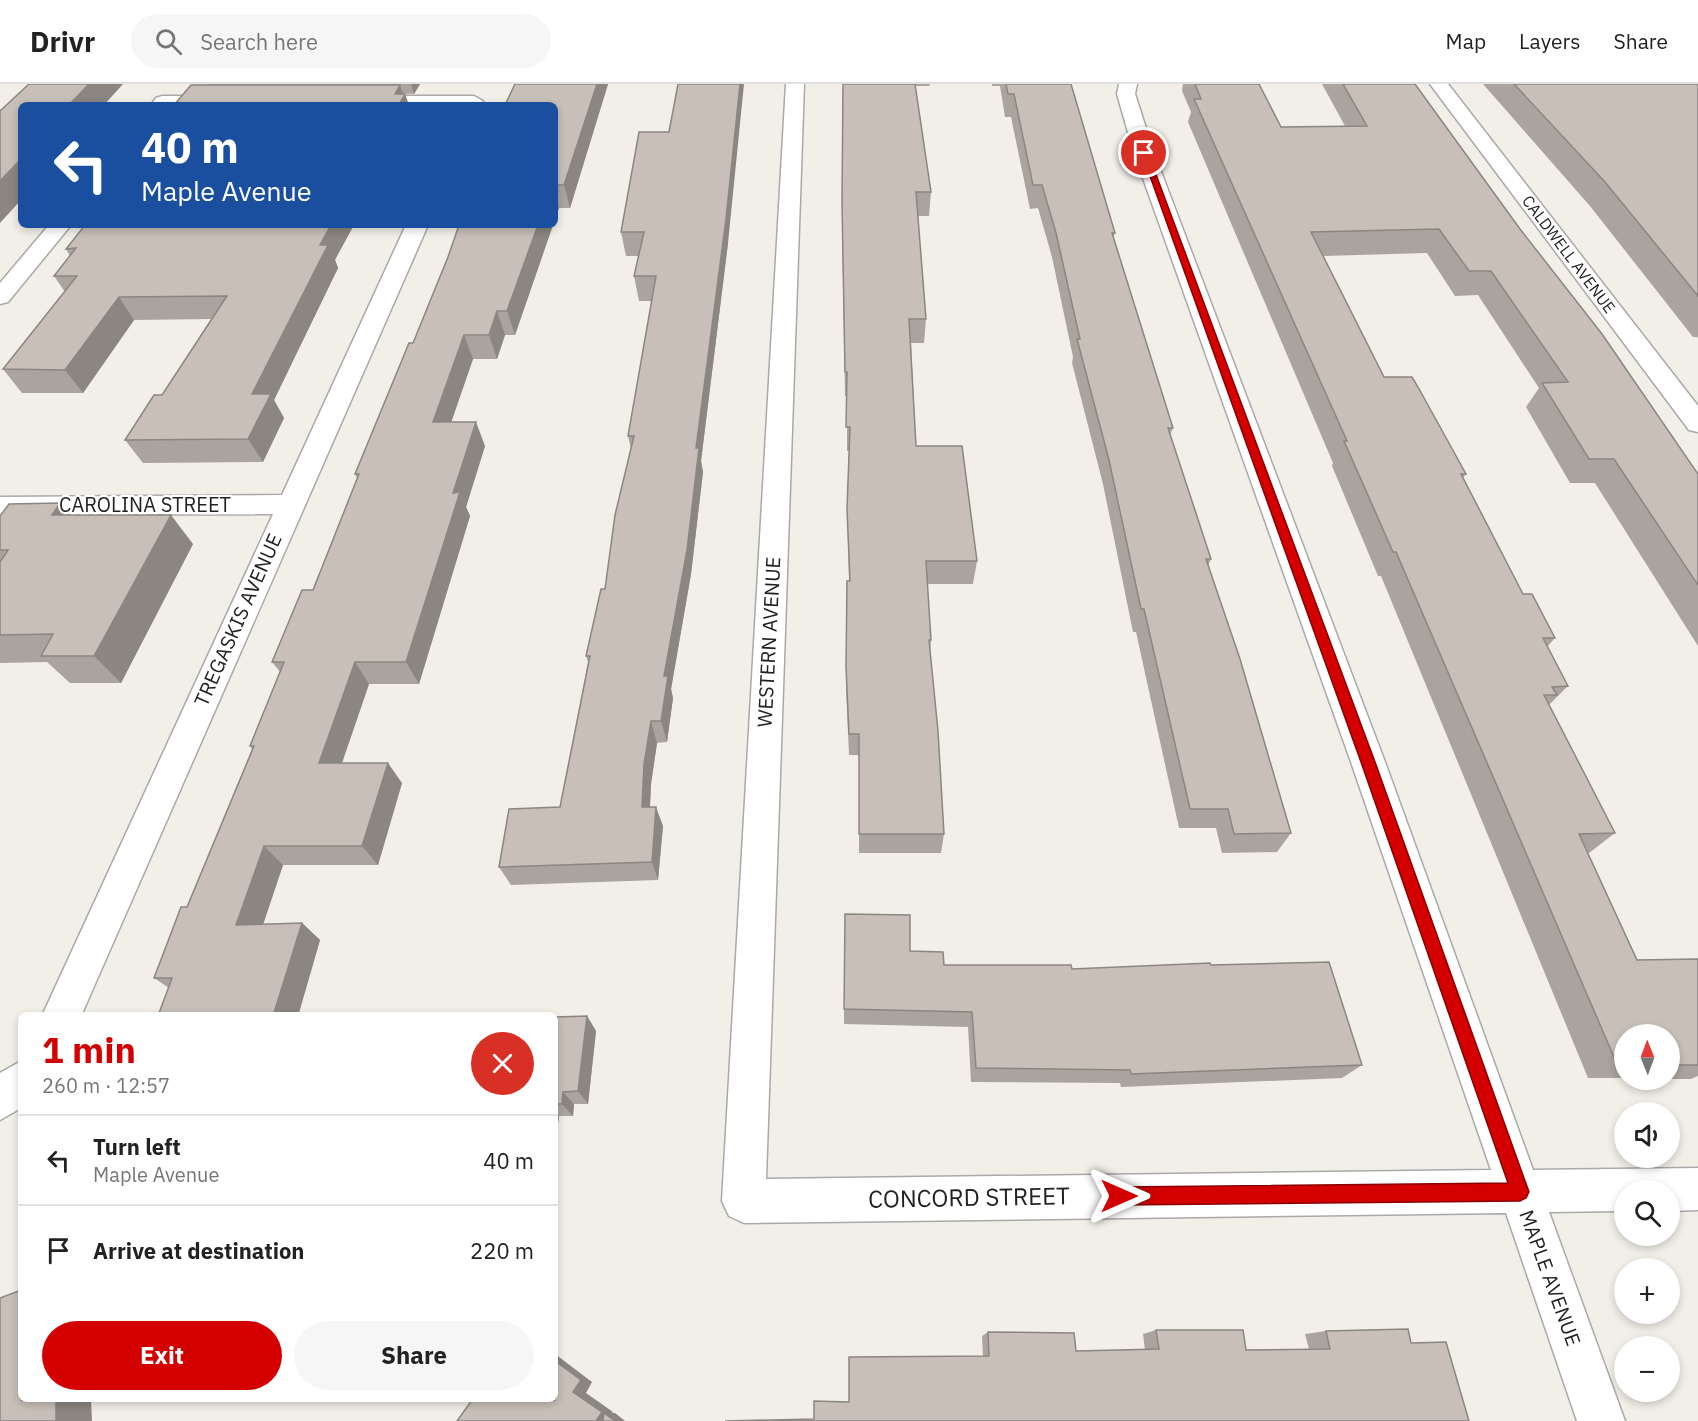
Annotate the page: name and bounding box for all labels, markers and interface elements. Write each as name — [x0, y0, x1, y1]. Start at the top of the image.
search box — [131, 14, 551, 68]
text: Drivr — [30, 23, 95, 60]
icon: search — [152, 25, 185, 58]
text: Search here — [200, 27, 318, 56]
text: Map — [1446, 27, 1486, 55]
text: Layers — [1519, 27, 1581, 55]
text: Share — [1614, 27, 1668, 55]
text: 40 m — [141, 120, 239, 175]
icon: left — [42, 126, 120, 204]
pin — [1118, 127, 1169, 178]
icon: arrive — [1127, 136, 1160, 169]
text: Maple Avenue — [141, 173, 312, 208]
street label: CALDWELL AVENUE — [1518, 191, 1620, 317]
street label: CAROLINA STREET — [59, 491, 231, 518]
street label: TREGASKIS AVENUE — [187, 529, 288, 710]
street label: WESTERN AVENUE — [751, 556, 786, 728]
north arrow — [1614, 1024, 1680, 1090]
map controls — [1614, 1024, 1680, 1402]
text: 1 min — [42, 1026, 136, 1073]
button: close — [471, 1032, 534, 1095]
text: 260 m · 12:57 — [42, 1072, 170, 1099]
button: sound — [1614, 1102, 1680, 1168]
text: Turn left — [93, 1132, 181, 1161]
icon: left — [42, 1144, 75, 1177]
text: 40 m — [483, 1146, 534, 1175]
text: Maple Avenue — [93, 1161, 219, 1188]
position arrow — [1087, 1164, 1151, 1228]
street label: CONCORD STREET — [868, 1179, 1070, 1215]
button: search — [1614, 1180, 1680, 1246]
street label: MAPLE AVENUE — [1513, 1206, 1588, 1350]
icon: arrive — [42, 1234, 75, 1267]
text: Arrive at destination — [93, 1236, 304, 1265]
text: 220 m — [470, 1236, 534, 1265]
button: + — [1614, 1258, 1680, 1324]
button: Exit — [42, 1321, 282, 1390]
button: Share — [294, 1321, 534, 1390]
button: − — [1614, 1336, 1680, 1402]

